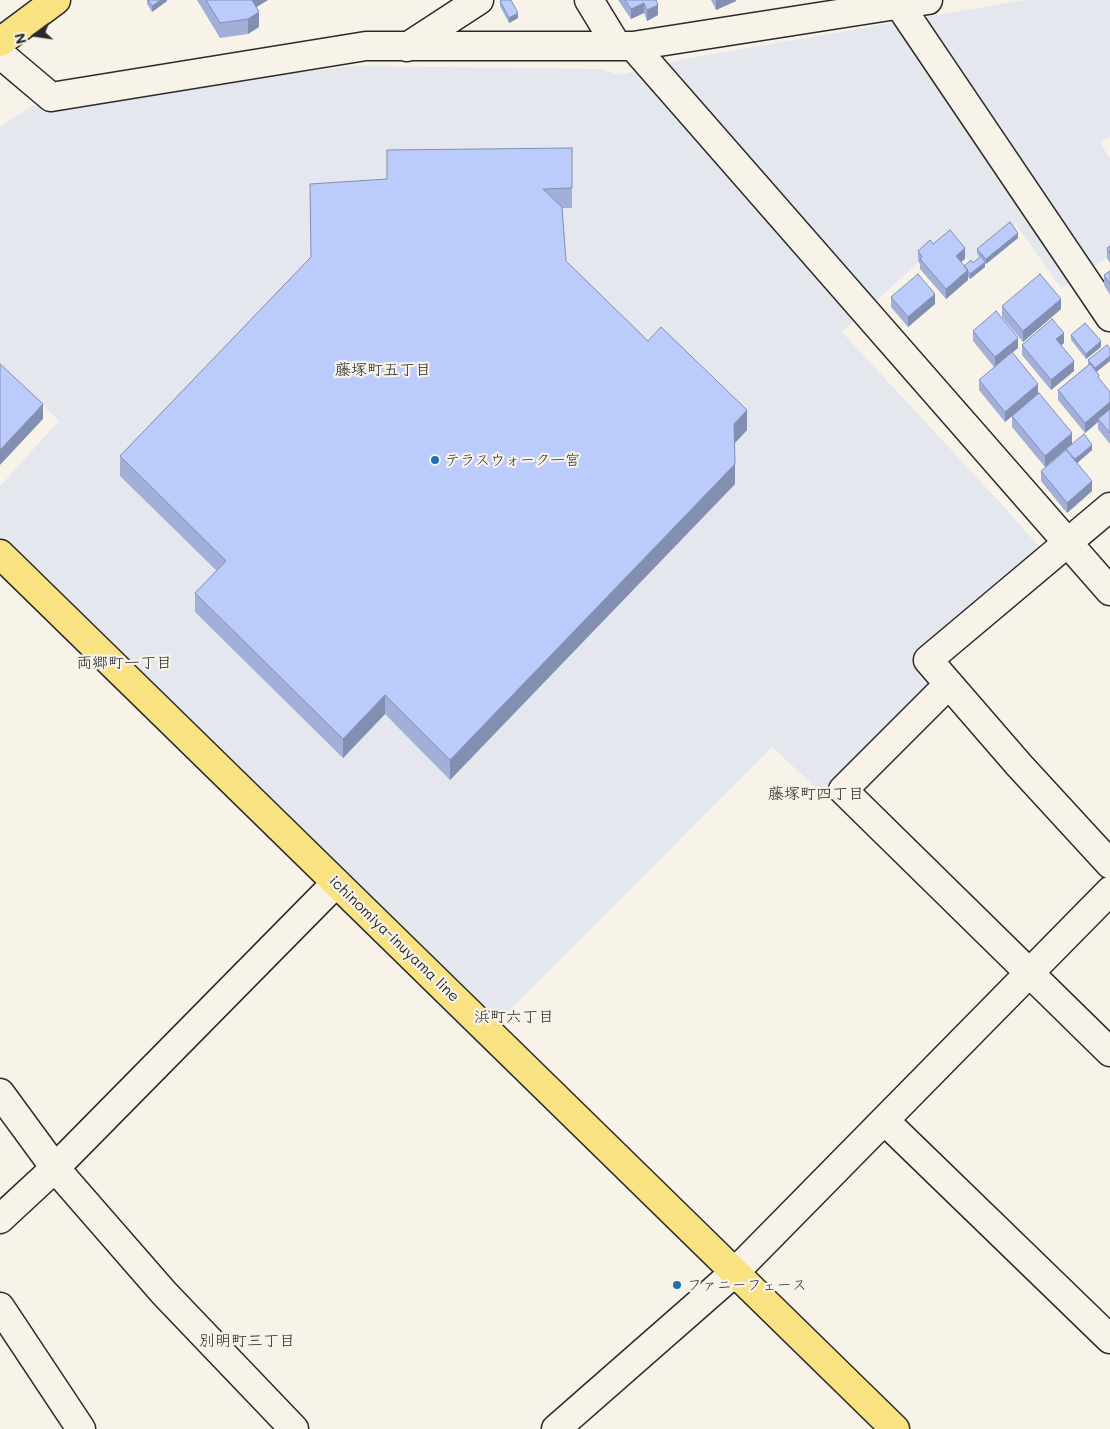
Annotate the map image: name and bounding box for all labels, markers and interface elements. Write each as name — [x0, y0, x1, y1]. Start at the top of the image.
north arrow — [10, 10, 60, 60]
text: N — [9, 31, 30, 46]
district label: 藤塚町五丁目 — [335, 360, 431, 380]
place label: テラスウォーク一宮 — [445, 451, 580, 469]
marker: テラスウォーク一宮 — [429, 454, 441, 466]
district label: 両郷町一丁目 — [76, 653, 172, 673]
district label: 藤塚町四丁目 — [768, 784, 864, 804]
street label: ichinomiya-inuyama line — [325, 872, 463, 1006]
district label: 浜町六丁目 — [474, 1007, 554, 1027]
place label: ファニーフェース — [687, 1276, 807, 1294]
marker: ファニーフェース — [671, 1279, 683, 1291]
district label: 別明町三丁目 — [199, 1331, 295, 1351]

